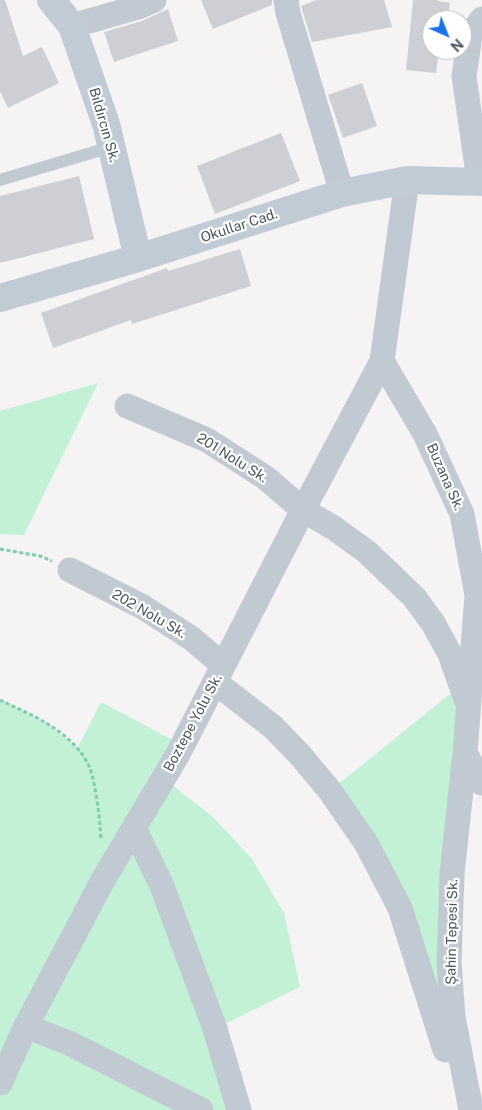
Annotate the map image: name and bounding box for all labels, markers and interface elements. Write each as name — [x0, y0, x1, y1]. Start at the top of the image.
north arrow — [422, 10, 472, 60]
text: N — [447, 36, 466, 55]
street label: Bıldırcın Sk. — [85, 86, 123, 164]
street label: Okullar Cad. — [199, 206, 279, 246]
street label: 201 Nolu Sk. — [193, 430, 271, 486]
street label: Buzana Sk. — [423, 441, 467, 513]
street label: 202 Nolu Sk. — [109, 586, 189, 642]
street label: Boztepe Yolu Sk. — [160, 671, 226, 775]
street label: Şahin Tepesi Sk. — [443, 879, 461, 985]

